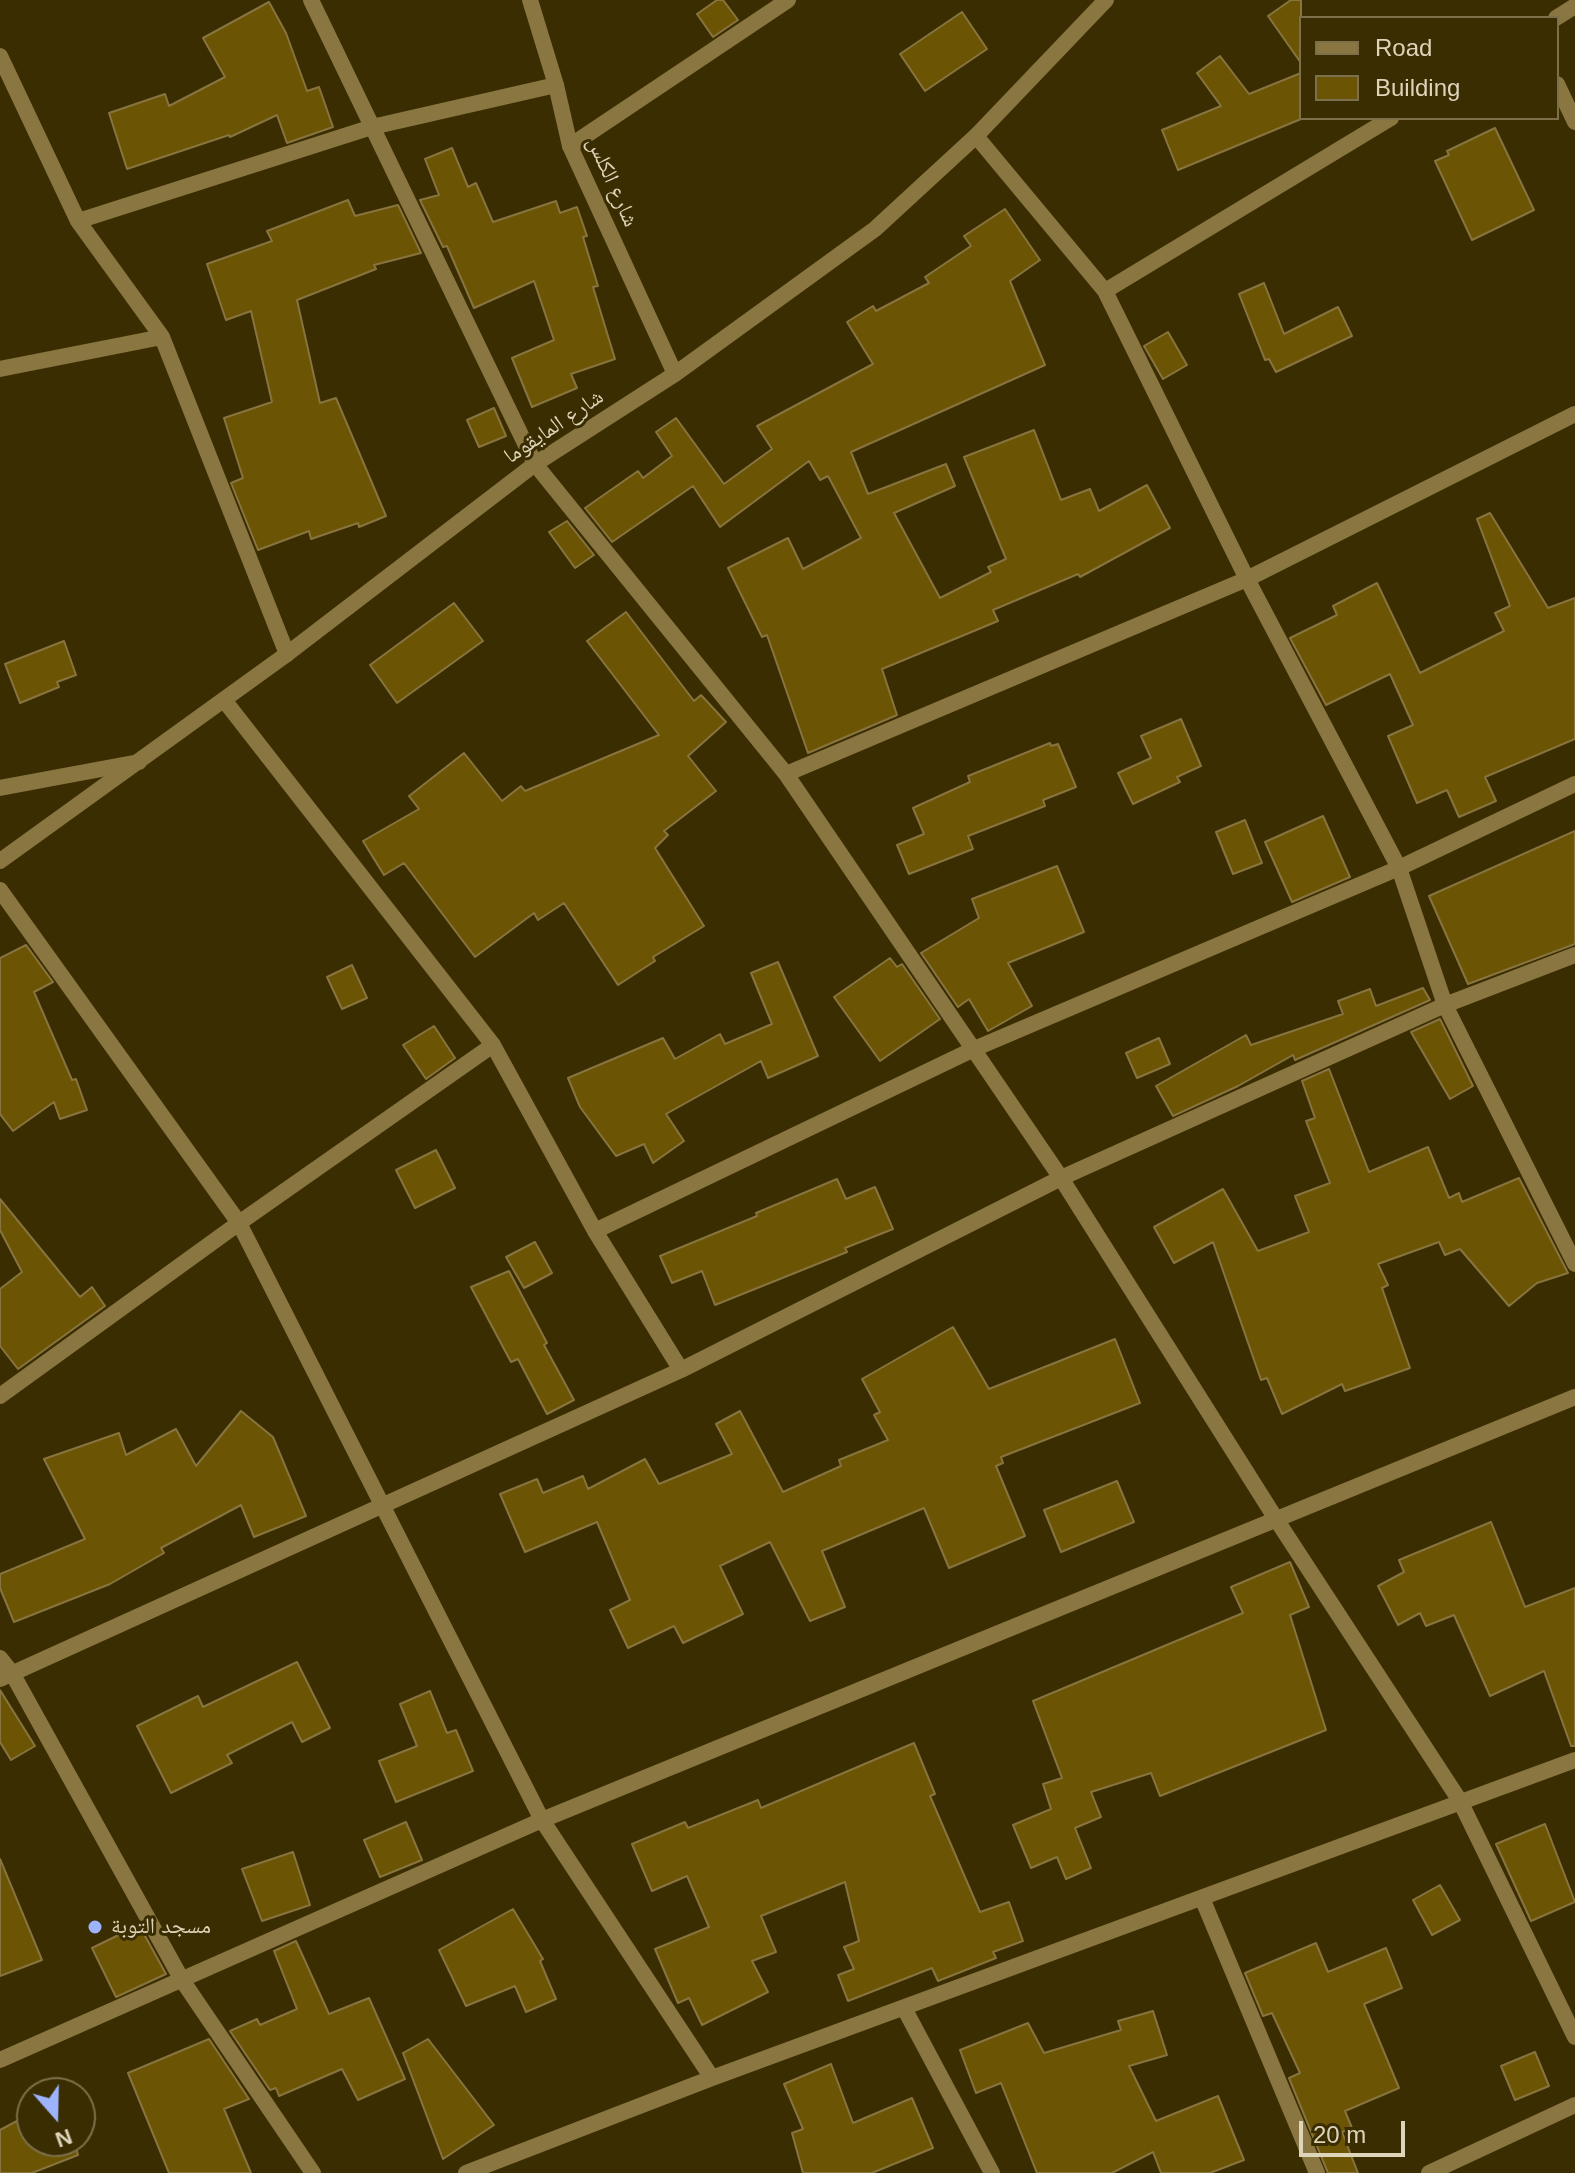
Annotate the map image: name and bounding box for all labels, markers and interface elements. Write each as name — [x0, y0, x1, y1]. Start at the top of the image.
legend — [1299, 16, 1559, 120]
text: Road — [1375, 34, 1432, 61]
text: Building — [1375, 74, 1460, 101]
street label: شارع الكلس — [580, 133, 644, 231]
street label: شارع المايقوما — [499, 384, 609, 470]
place label: مسجد التوبة — [111, 1914, 211, 1940]
marker: مسجد التوبة — [86, 1918, 104, 1936]
north arrow — [16, 2077, 96, 2157]
scale bar — [1303, 2105, 1409, 2155]
text: 20 m — [1313, 2121, 1366, 2148]
text: N — [52, 2124, 75, 2153]

